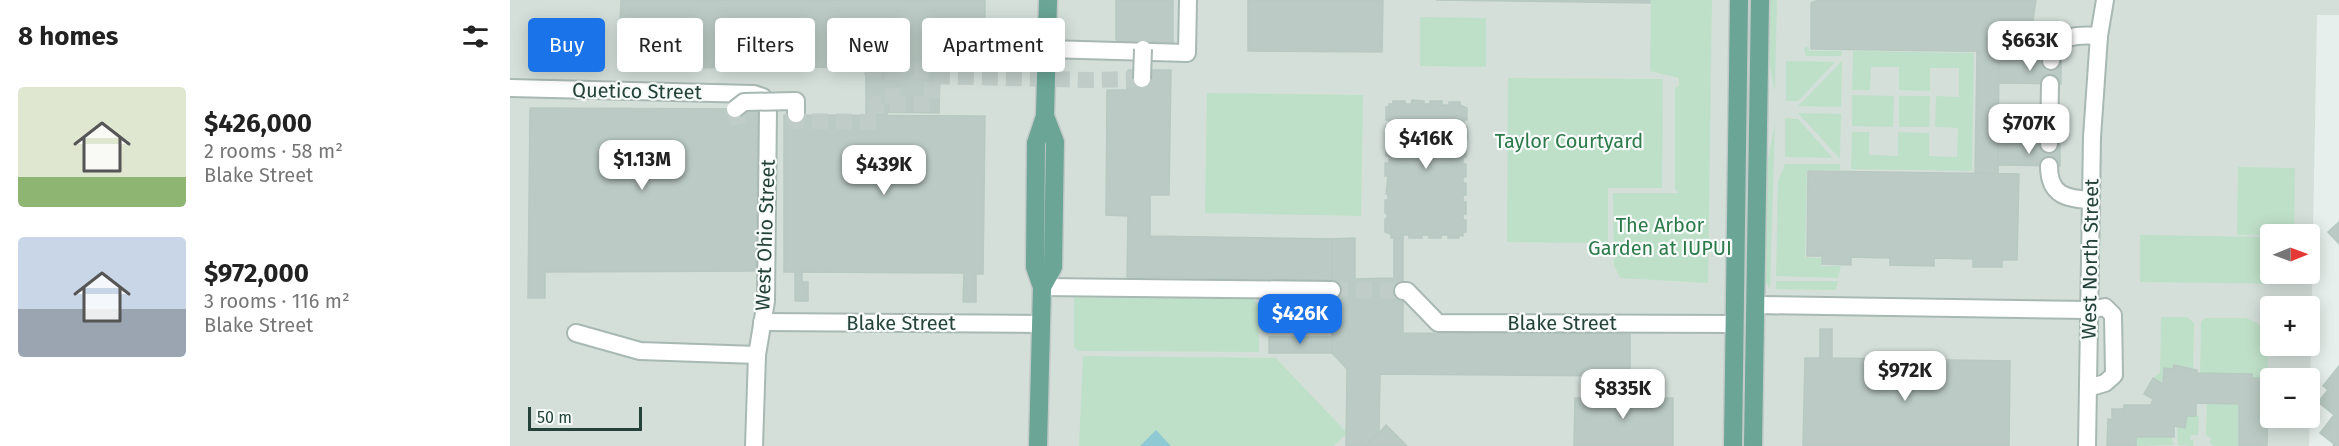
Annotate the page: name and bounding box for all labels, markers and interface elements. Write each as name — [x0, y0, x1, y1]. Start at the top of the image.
chip: Buy — [528, 18, 605, 72]
chip: Rent — [617, 18, 703, 72]
chip: Filters — [715, 18, 815, 72]
chip: New — [827, 18, 910, 72]
chip: Apartment — [922, 18, 1065, 72]
icon: filters — [459, 20, 492, 53]
text: 8 homes — [18, 21, 118, 52]
pin: $663K — [1988, 21, 2072, 72]
text: $663K — [2002, 28, 2058, 52]
street label: Quetico Street — [572, 78, 703, 104]
pin: $707K — [1987, 104, 2071, 155]
text: $426,000 — [204, 108, 312, 139]
icon: home — [66, 111, 138, 183]
text: $707K — [2002, 111, 2056, 135]
pin: $416K — [1384, 119, 1468, 170]
text: $416K — [1399, 126, 1453, 150]
park label: Taylor Courtyard — [1495, 129, 1643, 153]
text: 2 rooms · 58 m² — [204, 139, 343, 163]
pin: $1.13M — [593, 140, 691, 191]
pin: $439K — [842, 145, 926, 196]
text: $1.13M — [613, 147, 671, 171]
text: $439K — [856, 152, 912, 176]
street label: West Ohio Street — [750, 158, 780, 311]
text: Blake Street — [204, 163, 313, 187]
street label: West North Street — [2077, 178, 2103, 340]
park label: The Arbor Garden at IUPUI — [1588, 213, 1732, 260]
north arrow — [2260, 224, 2320, 284]
map controls — [2260, 224, 2320, 428]
text: $972,000 — [204, 258, 309, 289]
icon: home — [66, 261, 138, 333]
text: 3 rooms · 116 m² — [204, 289, 350, 313]
pin: $426K — [1258, 294, 1342, 345]
button: + — [2260, 296, 2320, 356]
text: $426K — [1272, 301, 1328, 325]
street label: Blake Street — [846, 311, 956, 335]
street label: Blake Street — [1507, 311, 1617, 335]
text: Blake Street — [204, 313, 313, 337]
pin: $972K — [1863, 351, 1947, 402]
text: $972K — [1878, 358, 1932, 382]
button: − — [2260, 368, 2320, 428]
pin: $835K — [1581, 369, 1665, 420]
text: $835K — [1595, 376, 1651, 400]
scale bar — [528, 404, 642, 432]
text: 50 m — [537, 408, 572, 427]

